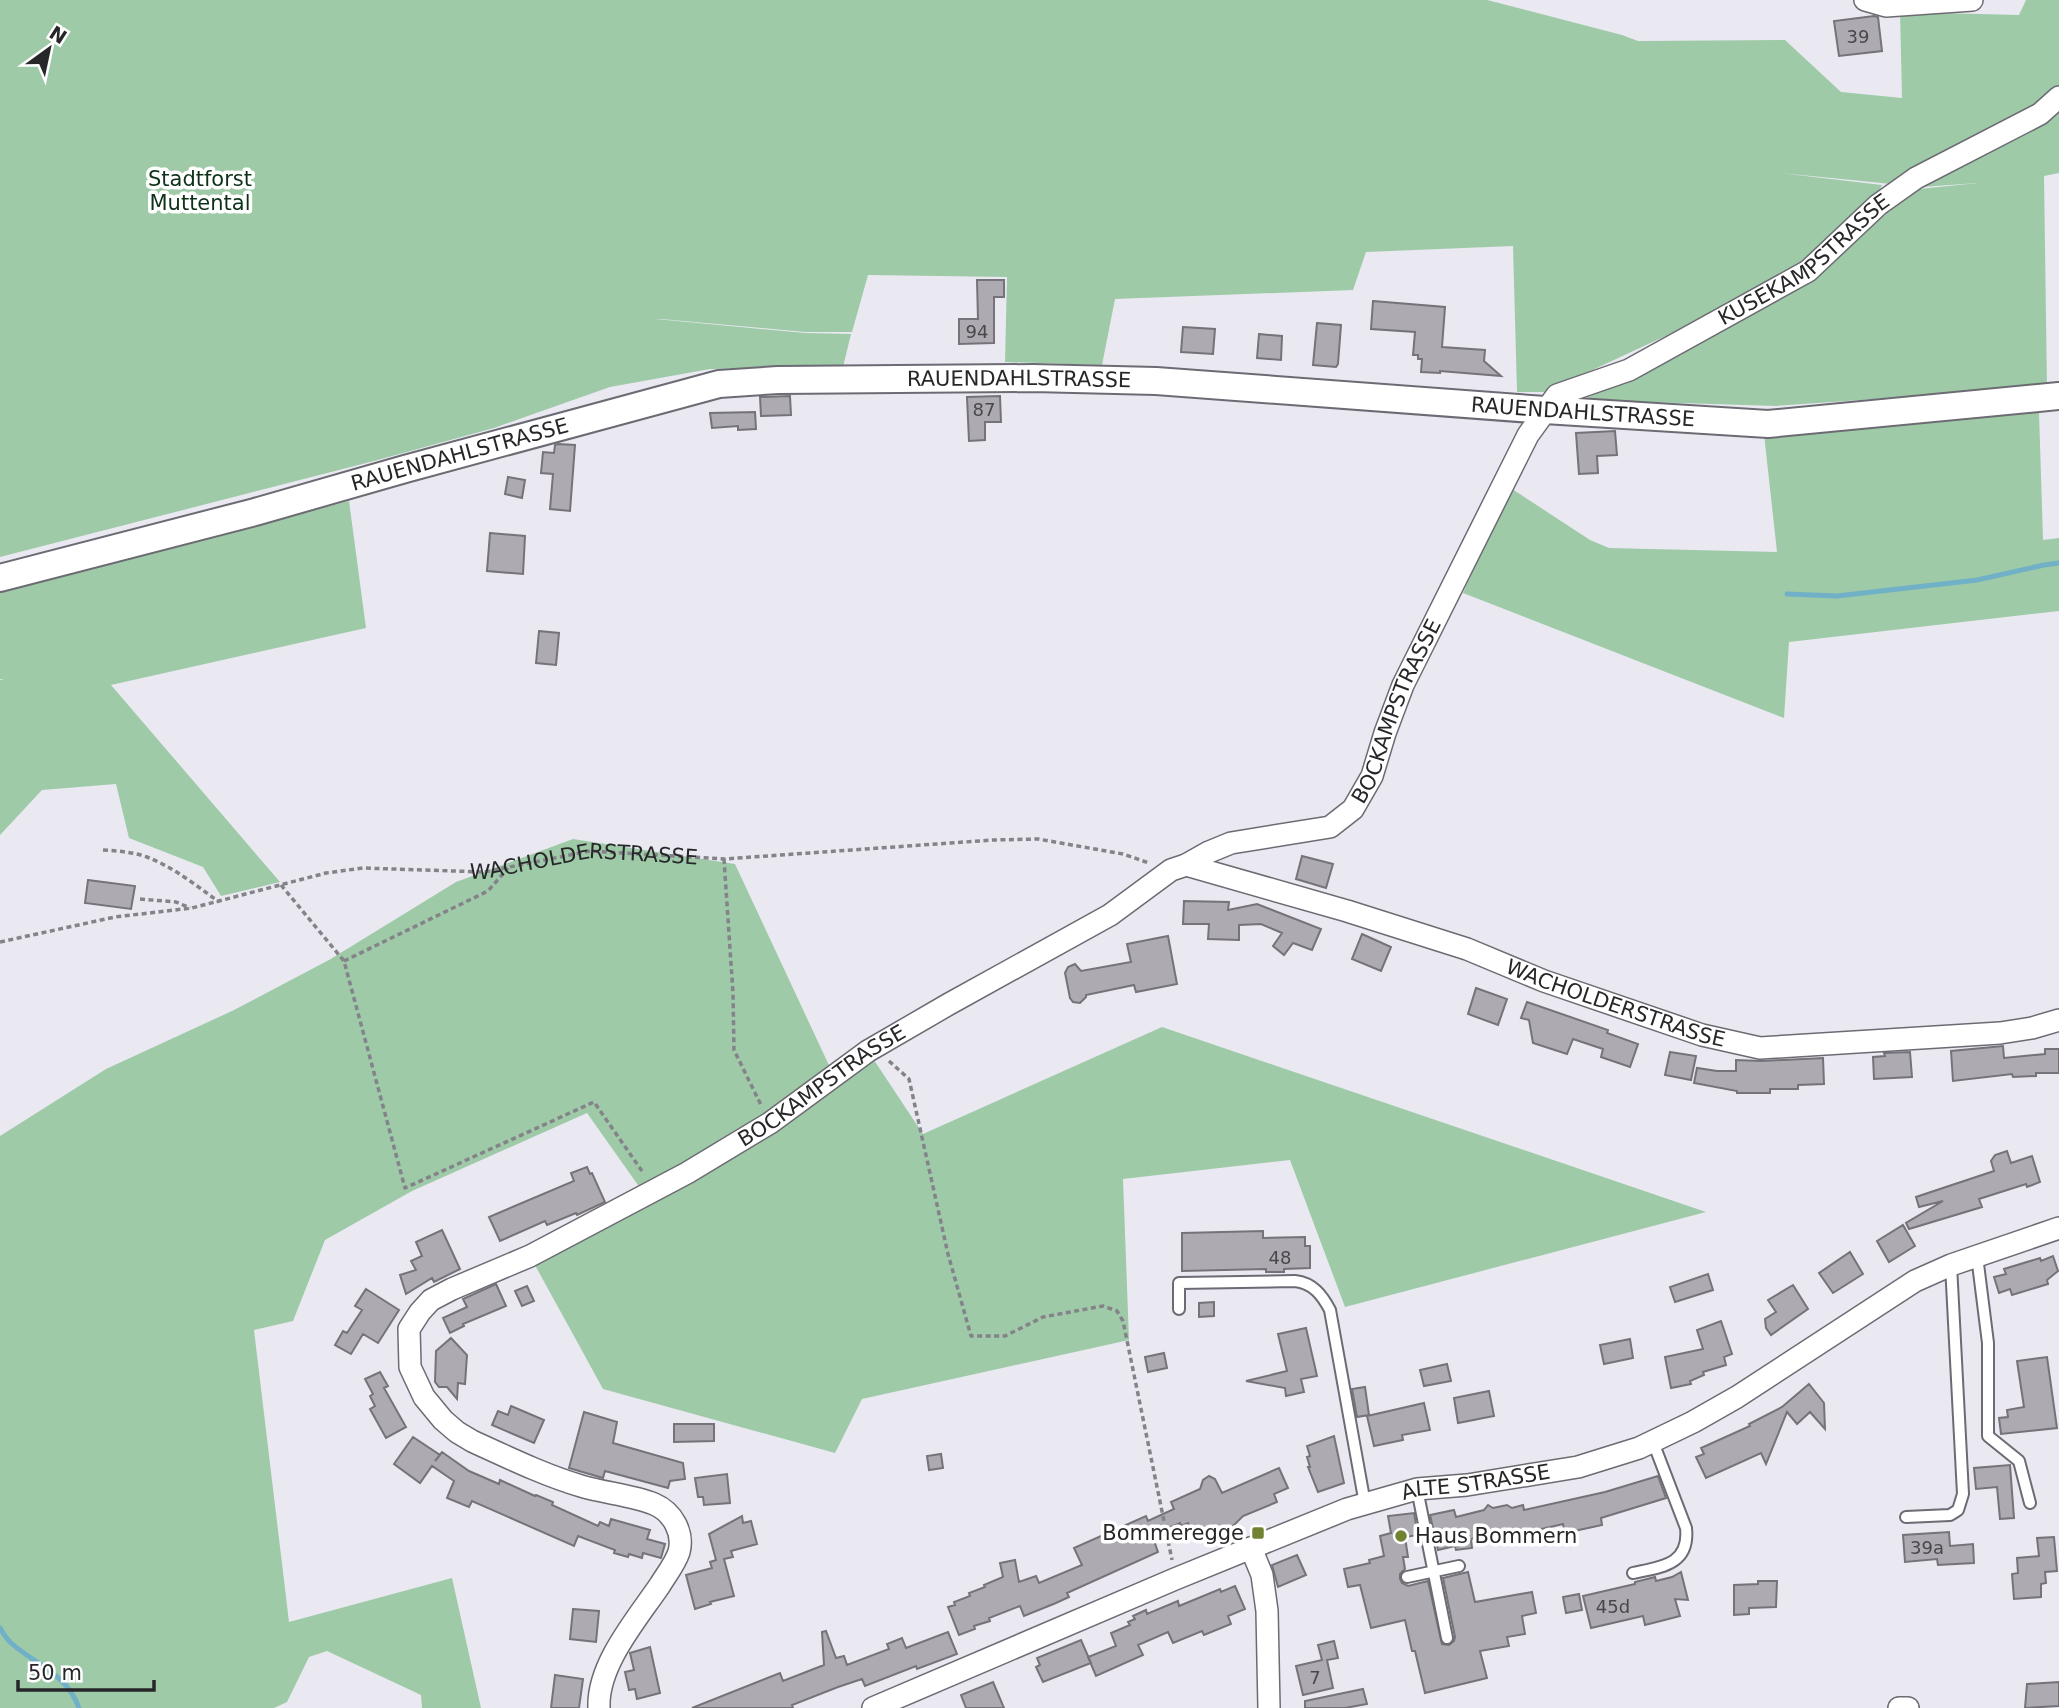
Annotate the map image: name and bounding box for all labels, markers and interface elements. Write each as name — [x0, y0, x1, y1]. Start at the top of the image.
north arrow — [14, 14, 84, 84]
text: N — [46, 21, 71, 48]
house number: 39 — [1847, 26, 1869, 47]
park label: Stadtforst Muttental — [148, 167, 252, 215]
street label: KUSEKAMPSTRASSE — [1714, 189, 1894, 330]
house number: 94 — [966, 321, 988, 342]
street label: RAUENDAHLSTRASSE — [907, 366, 1132, 392]
street label: RAUENDAHLSTRASSE — [1470, 393, 1696, 431]
house number: 87 — [973, 399, 995, 420]
street label: RAUENDAHLSTRASSE — [348, 413, 571, 496]
street label: BOCKAMPSTRASSE — [1347, 615, 1446, 808]
street label: WACHOLDERSTRASSE — [469, 839, 699, 884]
street label: WACHOLDERSTRASSE — [1502, 955, 1728, 1052]
street label: BOCKAMPSTRASSE — [734, 1020, 910, 1151]
house number: 48 — [1269, 1247, 1291, 1268]
street label: ALTE STRASSE — [1398, 1460, 1552, 1505]
place label: Bommeregge — [1102, 1521, 1244, 1545]
place label: Haus Bommern — [1415, 1524, 1577, 1548]
marker: Bommeregge — [1250, 1525, 1266, 1541]
marker: Haus Bommern — [1393, 1528, 1409, 1544]
house number: 39a — [1910, 1537, 1944, 1558]
house number: 45d — [1596, 1596, 1630, 1617]
scale bar — [18, 1648, 154, 1692]
text: 50 m — [28, 1661, 82, 1685]
house number: 7 — [1309, 1667, 1321, 1688]

